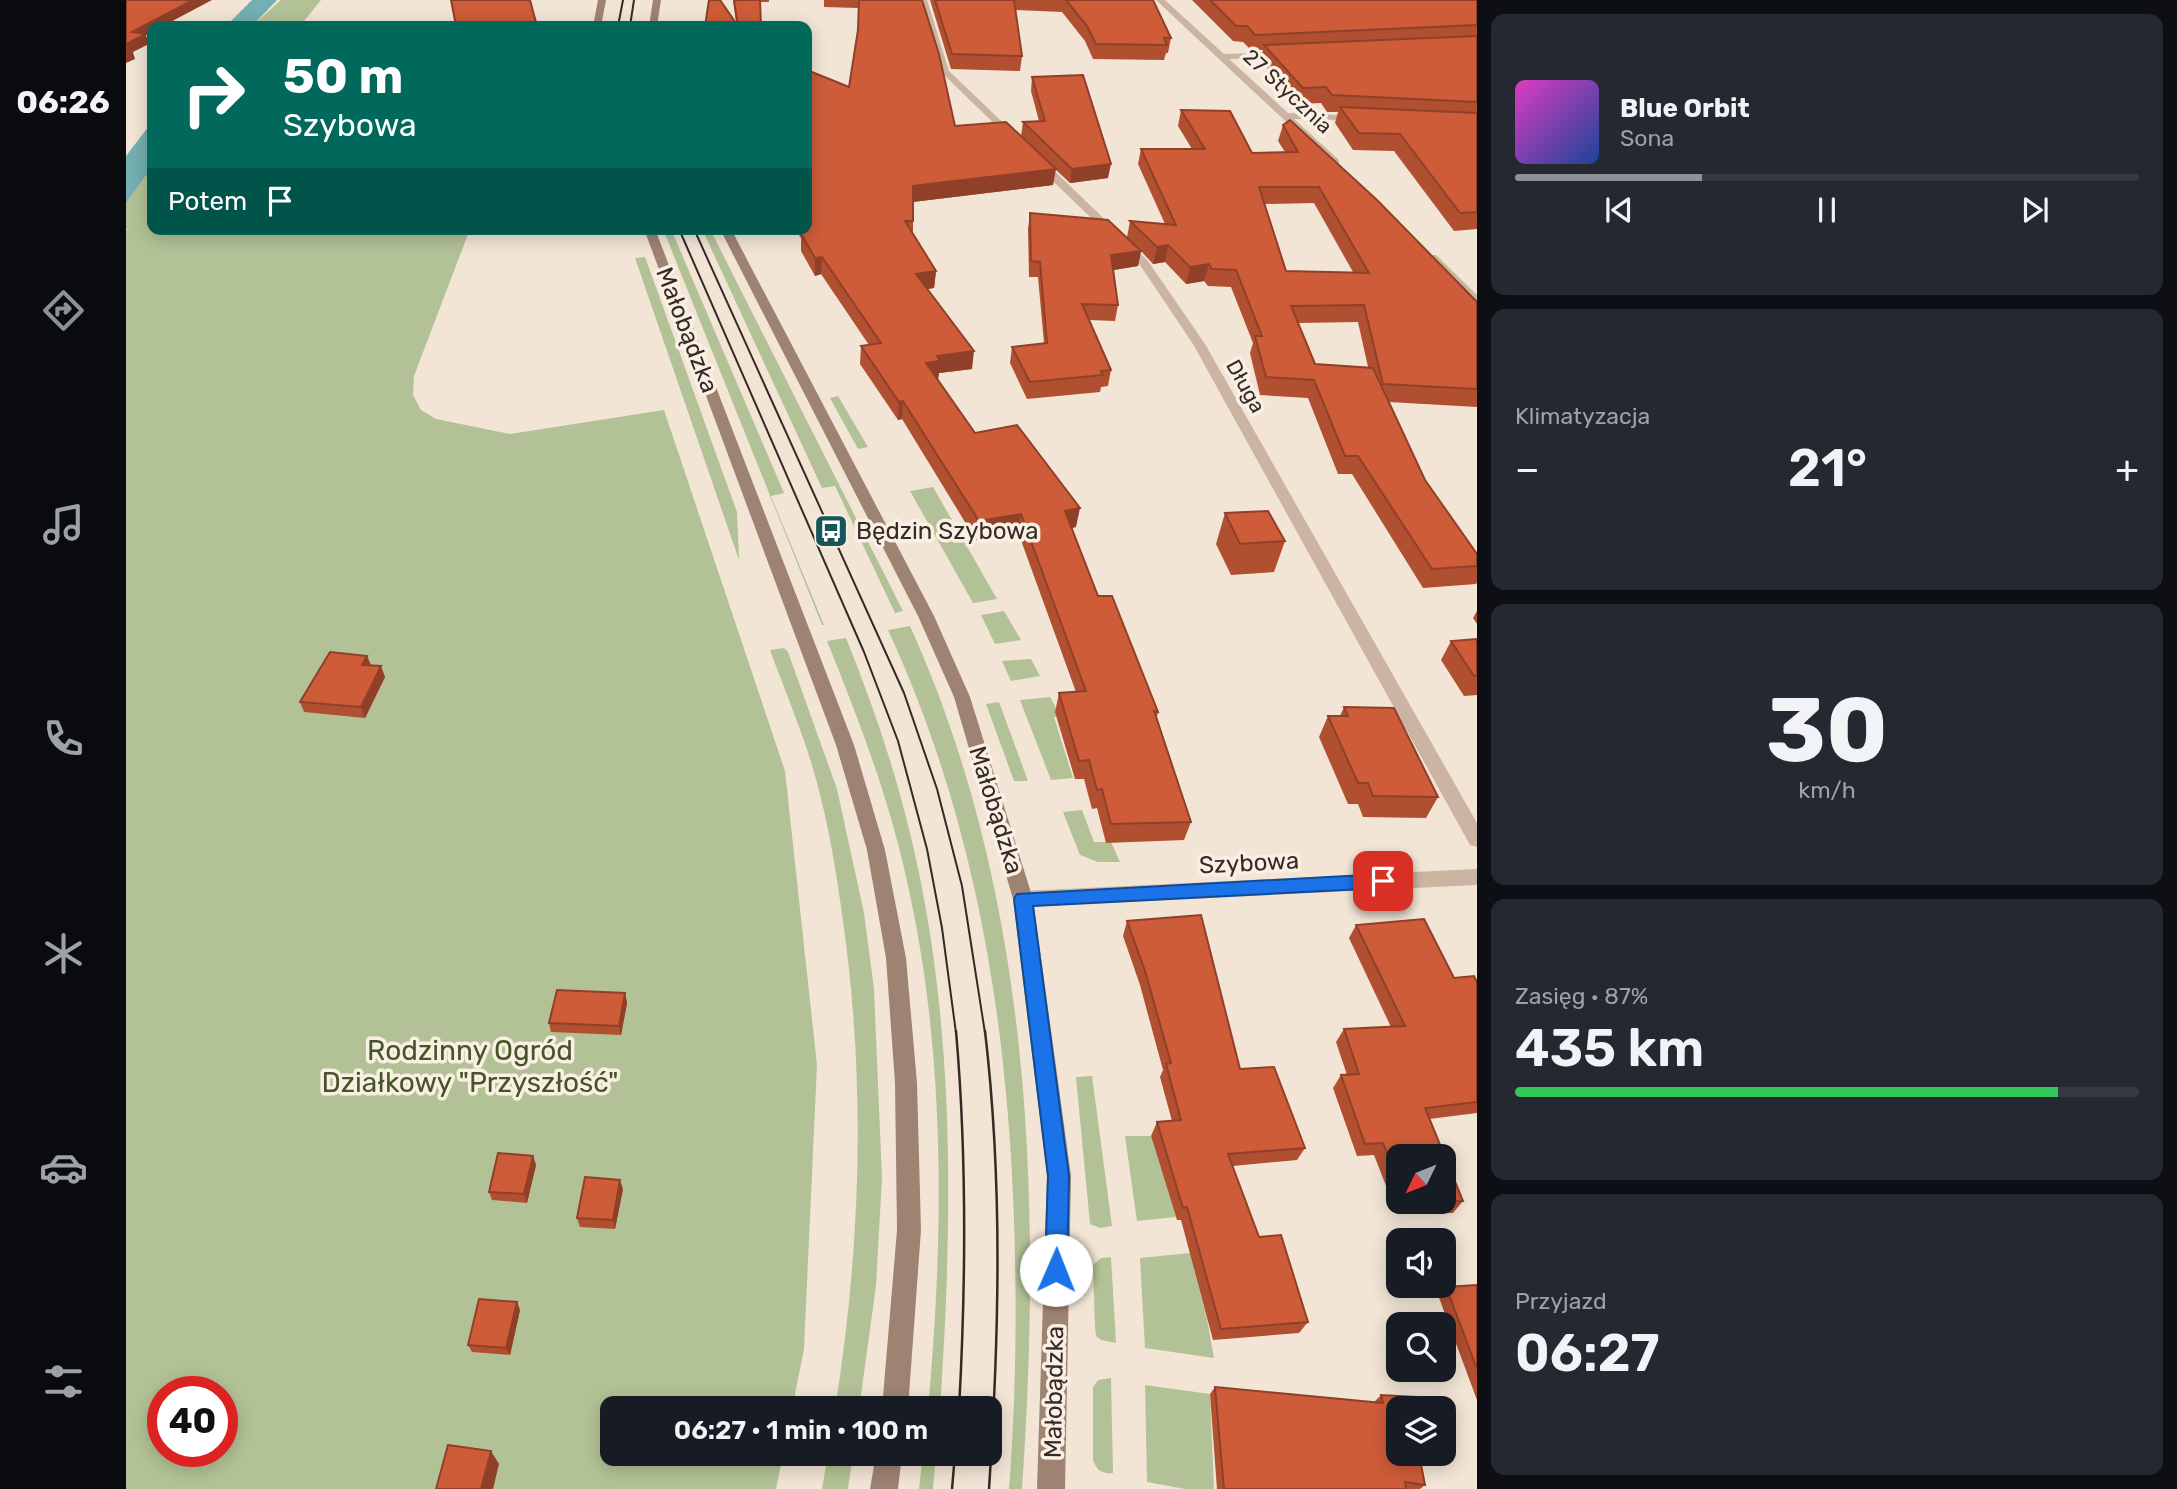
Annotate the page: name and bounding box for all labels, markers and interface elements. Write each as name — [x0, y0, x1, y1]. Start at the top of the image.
street label: 27 Stycznia — [1238, 44, 1338, 138]
text: 50 m — [283, 47, 403, 105]
icon: right — [168, 49, 259, 140]
text: 06:26 — [16, 83, 110, 121]
text: Blue Orbit — [1620, 93, 1750, 124]
text: Szybowa — [283, 106, 417, 144]
text: Sona — [1620, 124, 1674, 152]
icon: arrive — [261, 182, 299, 220]
text: Potem — [168, 186, 247, 217]
icon: previous — [1600, 191, 1638, 229]
icon: pause — [1808, 191, 1846, 229]
icon: next — [2016, 191, 2054, 229]
street label: Małobądzka — [650, 263, 724, 397]
icon: directions — [39, 286, 88, 335]
street label: Długa — [1221, 355, 1271, 417]
text: Klimatyzacja — [1515, 402, 1650, 430]
text: 21° — [1788, 437, 1867, 499]
text: − — [1515, 446, 1540, 492]
text: + — [2115, 446, 2139, 492]
icon: music — [39, 500, 88, 549]
bus stop icon: Będzin Szybowa — [812, 512, 850, 550]
place label: Będzin Szybowa — [856, 517, 1038, 545]
text: 30 — [1766, 676, 1888, 784]
icon: phone — [39, 714, 88, 763]
street label: Małobądzka — [963, 743, 1029, 877]
text: km/h — [1798, 776, 1856, 804]
street label: Szybowa — [1198, 846, 1300, 880]
pin — [1353, 851, 1413, 911]
icon: arrive — [1364, 862, 1402, 900]
icon: climate — [39, 929, 88, 978]
text: Zasięg · 87% — [1515, 982, 1648, 1010]
text: 435 km — [1515, 1017, 1704, 1079]
park label: Rodzinny Ogród Działkowy "Przyszłość" — [321, 1034, 619, 1099]
icon: car — [39, 1143, 88, 1192]
north arrow — [1386, 1144, 1456, 1214]
map controls — [1386, 1144, 1456, 1466]
button: sound — [1386, 1228, 1456, 1298]
position arrow — [1019, 1233, 1093, 1307]
text: Przyjazd — [1515, 1287, 1607, 1315]
button: search — [1386, 1312, 1456, 1382]
text: 06:27 — [1515, 1322, 1660, 1384]
street label: Małobądzka — [1039, 1326, 1069, 1458]
icon: filters — [39, 1357, 88, 1406]
speed limit sign: 40 — [147, 1376, 238, 1467]
button: layers — [1386, 1396, 1456, 1466]
text: 06:27 · 1 min · 100 m — [674, 1415, 928, 1446]

